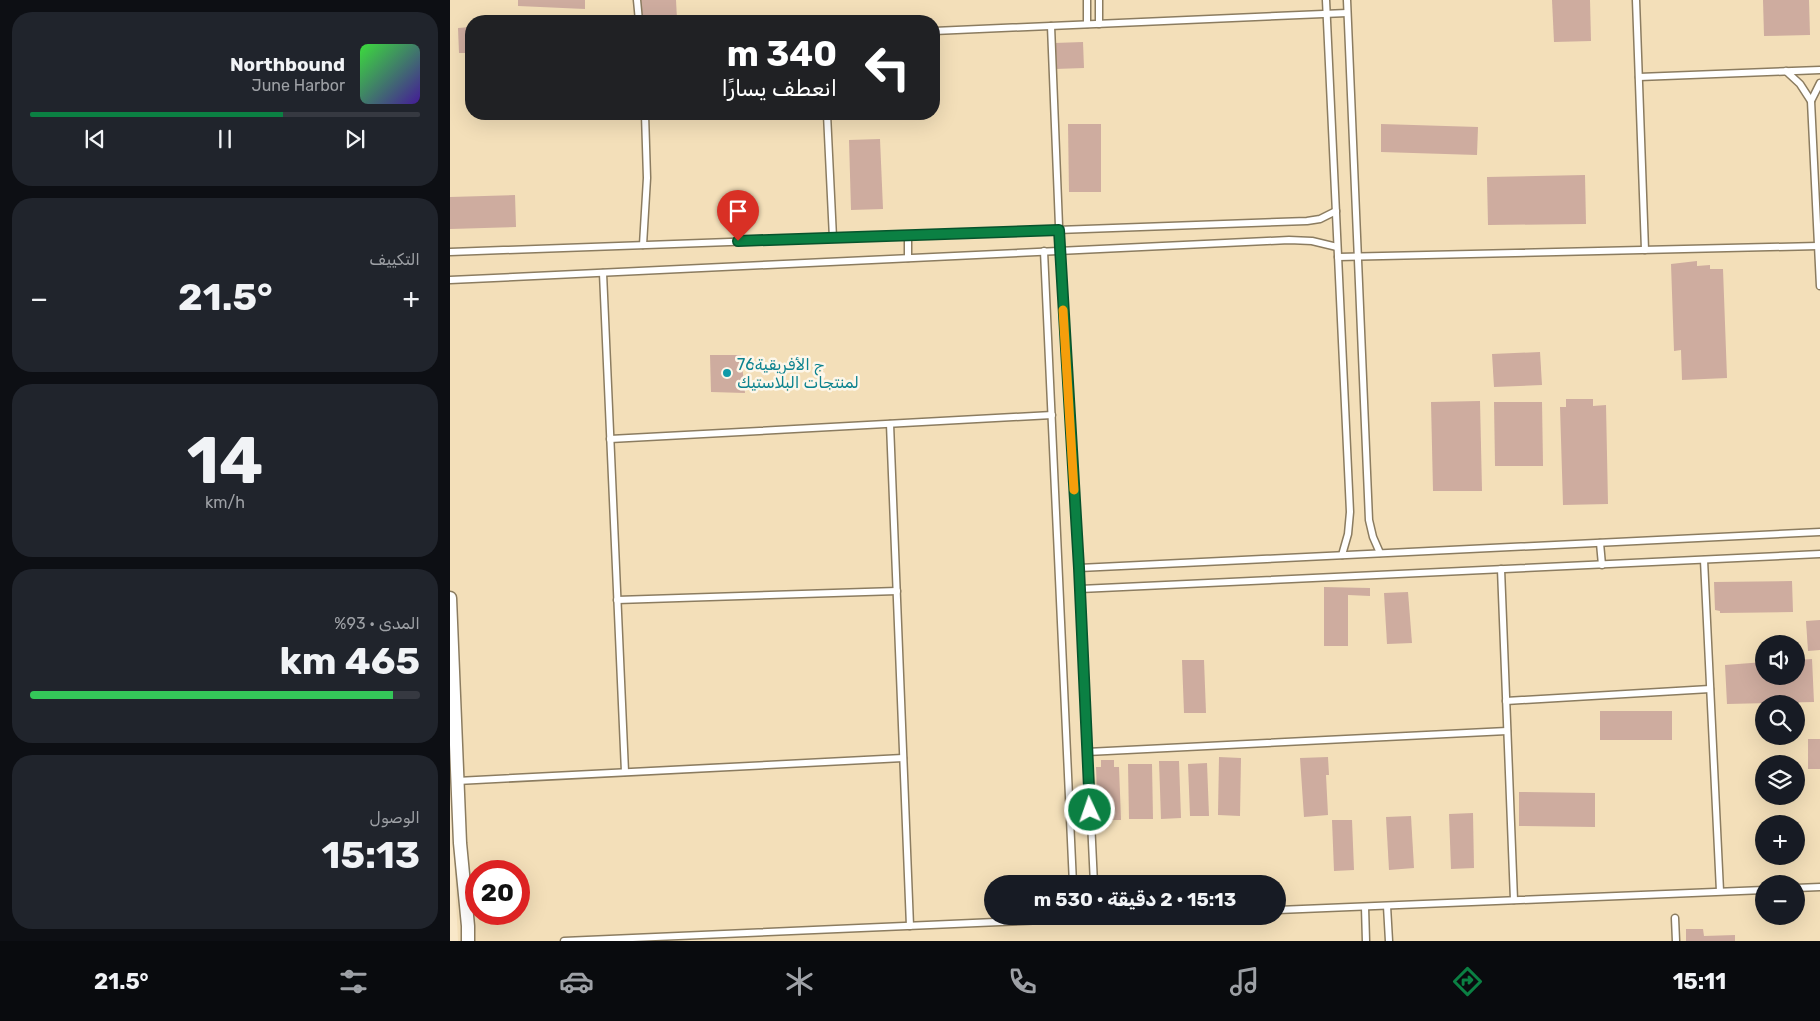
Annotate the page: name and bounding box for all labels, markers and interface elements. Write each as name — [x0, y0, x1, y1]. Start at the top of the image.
text: 340 m — [727, 33, 837, 75]
icon: left — [855, 35, 920, 100]
text: Northbound — [230, 53, 345, 76]
text: انعطف يسارًا — [721, 75, 837, 102]
text: June Harbor — [252, 76, 345, 95]
icon: previous — [81, 125, 109, 153]
icon: pause — [211, 125, 239, 153]
icon: next — [341, 125, 369, 153]
pin — [717, 190, 759, 241]
icon: arrive — [724, 197, 752, 225]
text: التكييف — [369, 250, 420, 269]
text: 21.5° — [178, 274, 273, 320]
text: − — [30, 282, 48, 315]
text: + — [403, 282, 420, 315]
place label: 76ج الأفريقية لمنتجات البلاستيك — [737, 355, 859, 392]
marker: 76ج الأفريقية لمنتجات البلاستيك — [721, 367, 733, 379]
text: 14 — [187, 422, 263, 499]
text: km/h — [205, 493, 245, 512]
text: المدى · 93% — [334, 614, 420, 633]
map controls — [1755, 635, 1805, 925]
button: sound — [1755, 635, 1805, 685]
text: 465 km — [280, 638, 420, 684]
button: search — [1755, 695, 1805, 745]
button: layers — [1755, 755, 1805, 805]
position arrow — [1063, 783, 1115, 835]
text: الوصول — [370, 808, 420, 827]
button: + — [1755, 815, 1805, 865]
text: 15:13 — [322, 832, 420, 878]
speed limit sign: 20 — [465, 860, 530, 925]
button: − — [1755, 875, 1805, 925]
text: 15:13 · 2 دقيقة · 530 m — [1034, 888, 1236, 911]
icon: filters — [336, 964, 371, 999]
icon: car — [559, 964, 594, 999]
icon: climate — [782, 964, 817, 999]
icon: phone — [1005, 964, 1040, 999]
icon: music — [1227, 964, 1262, 999]
icon: directions — [1450, 964, 1485, 999]
text: 21.5° — [94, 968, 149, 995]
text: 15:11 — [1673, 968, 1726, 995]

